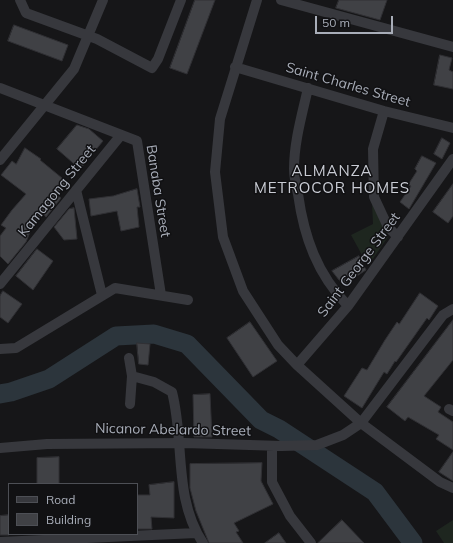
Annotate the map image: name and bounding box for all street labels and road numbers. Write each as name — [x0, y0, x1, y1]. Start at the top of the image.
street label: Saint Charles Street — [284, 59, 412, 111]
street label: Kamagong Street — [15, 142, 99, 240]
street label: Banaba Street — [142, 143, 174, 239]
street label: Saint George Street — [314, 209, 404, 321]
street label: Nicanor Abelardo Street — [95, 420, 251, 440]

